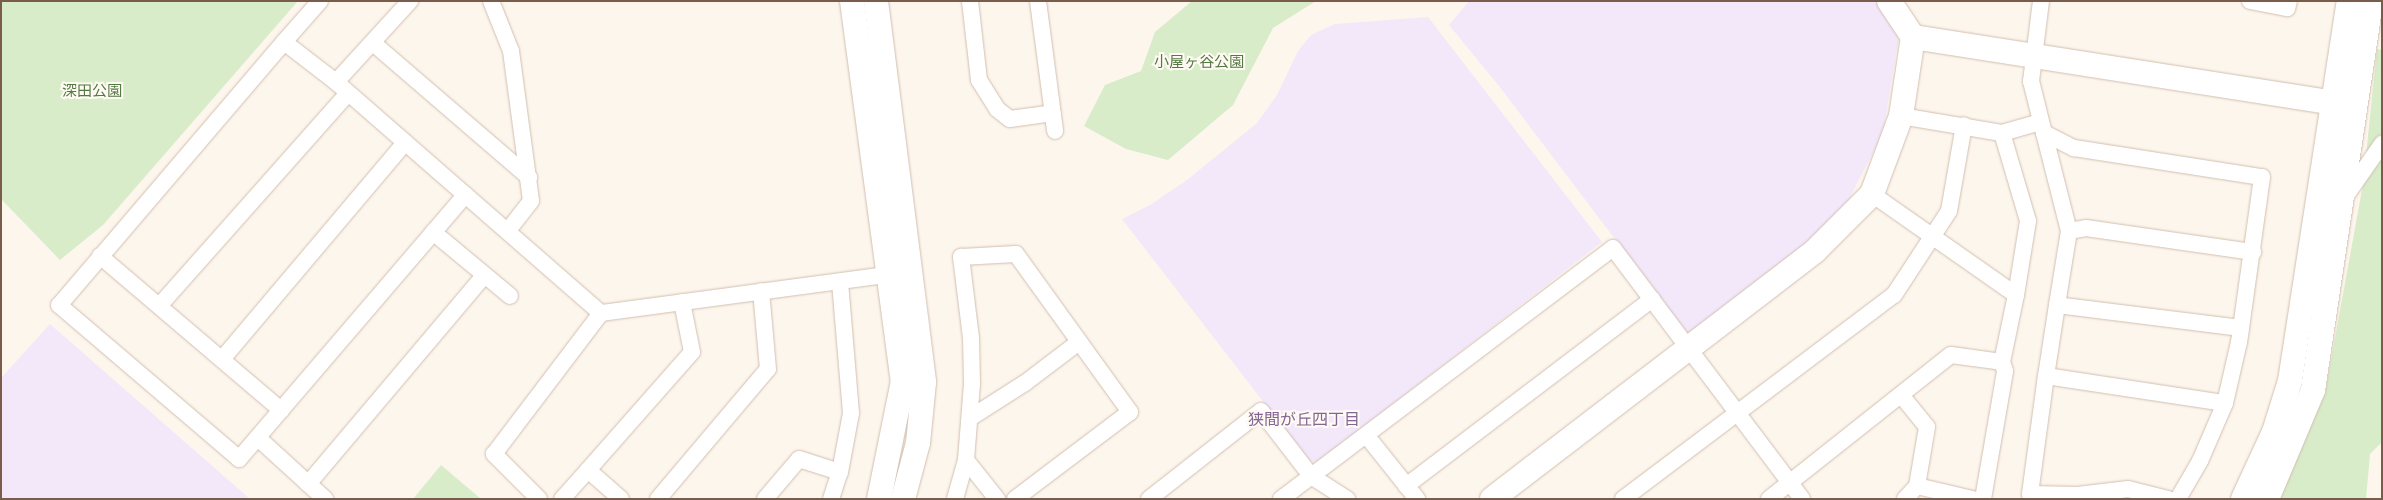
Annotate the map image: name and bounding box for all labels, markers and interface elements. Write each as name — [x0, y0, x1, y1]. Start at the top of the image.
park label: 小屋ヶ谷公園 — [1154, 53, 1244, 71]
park label: 深田公園 — [62, 82, 122, 100]
district label: 狭間が丘四丁目 — [1248, 409, 1360, 429]

